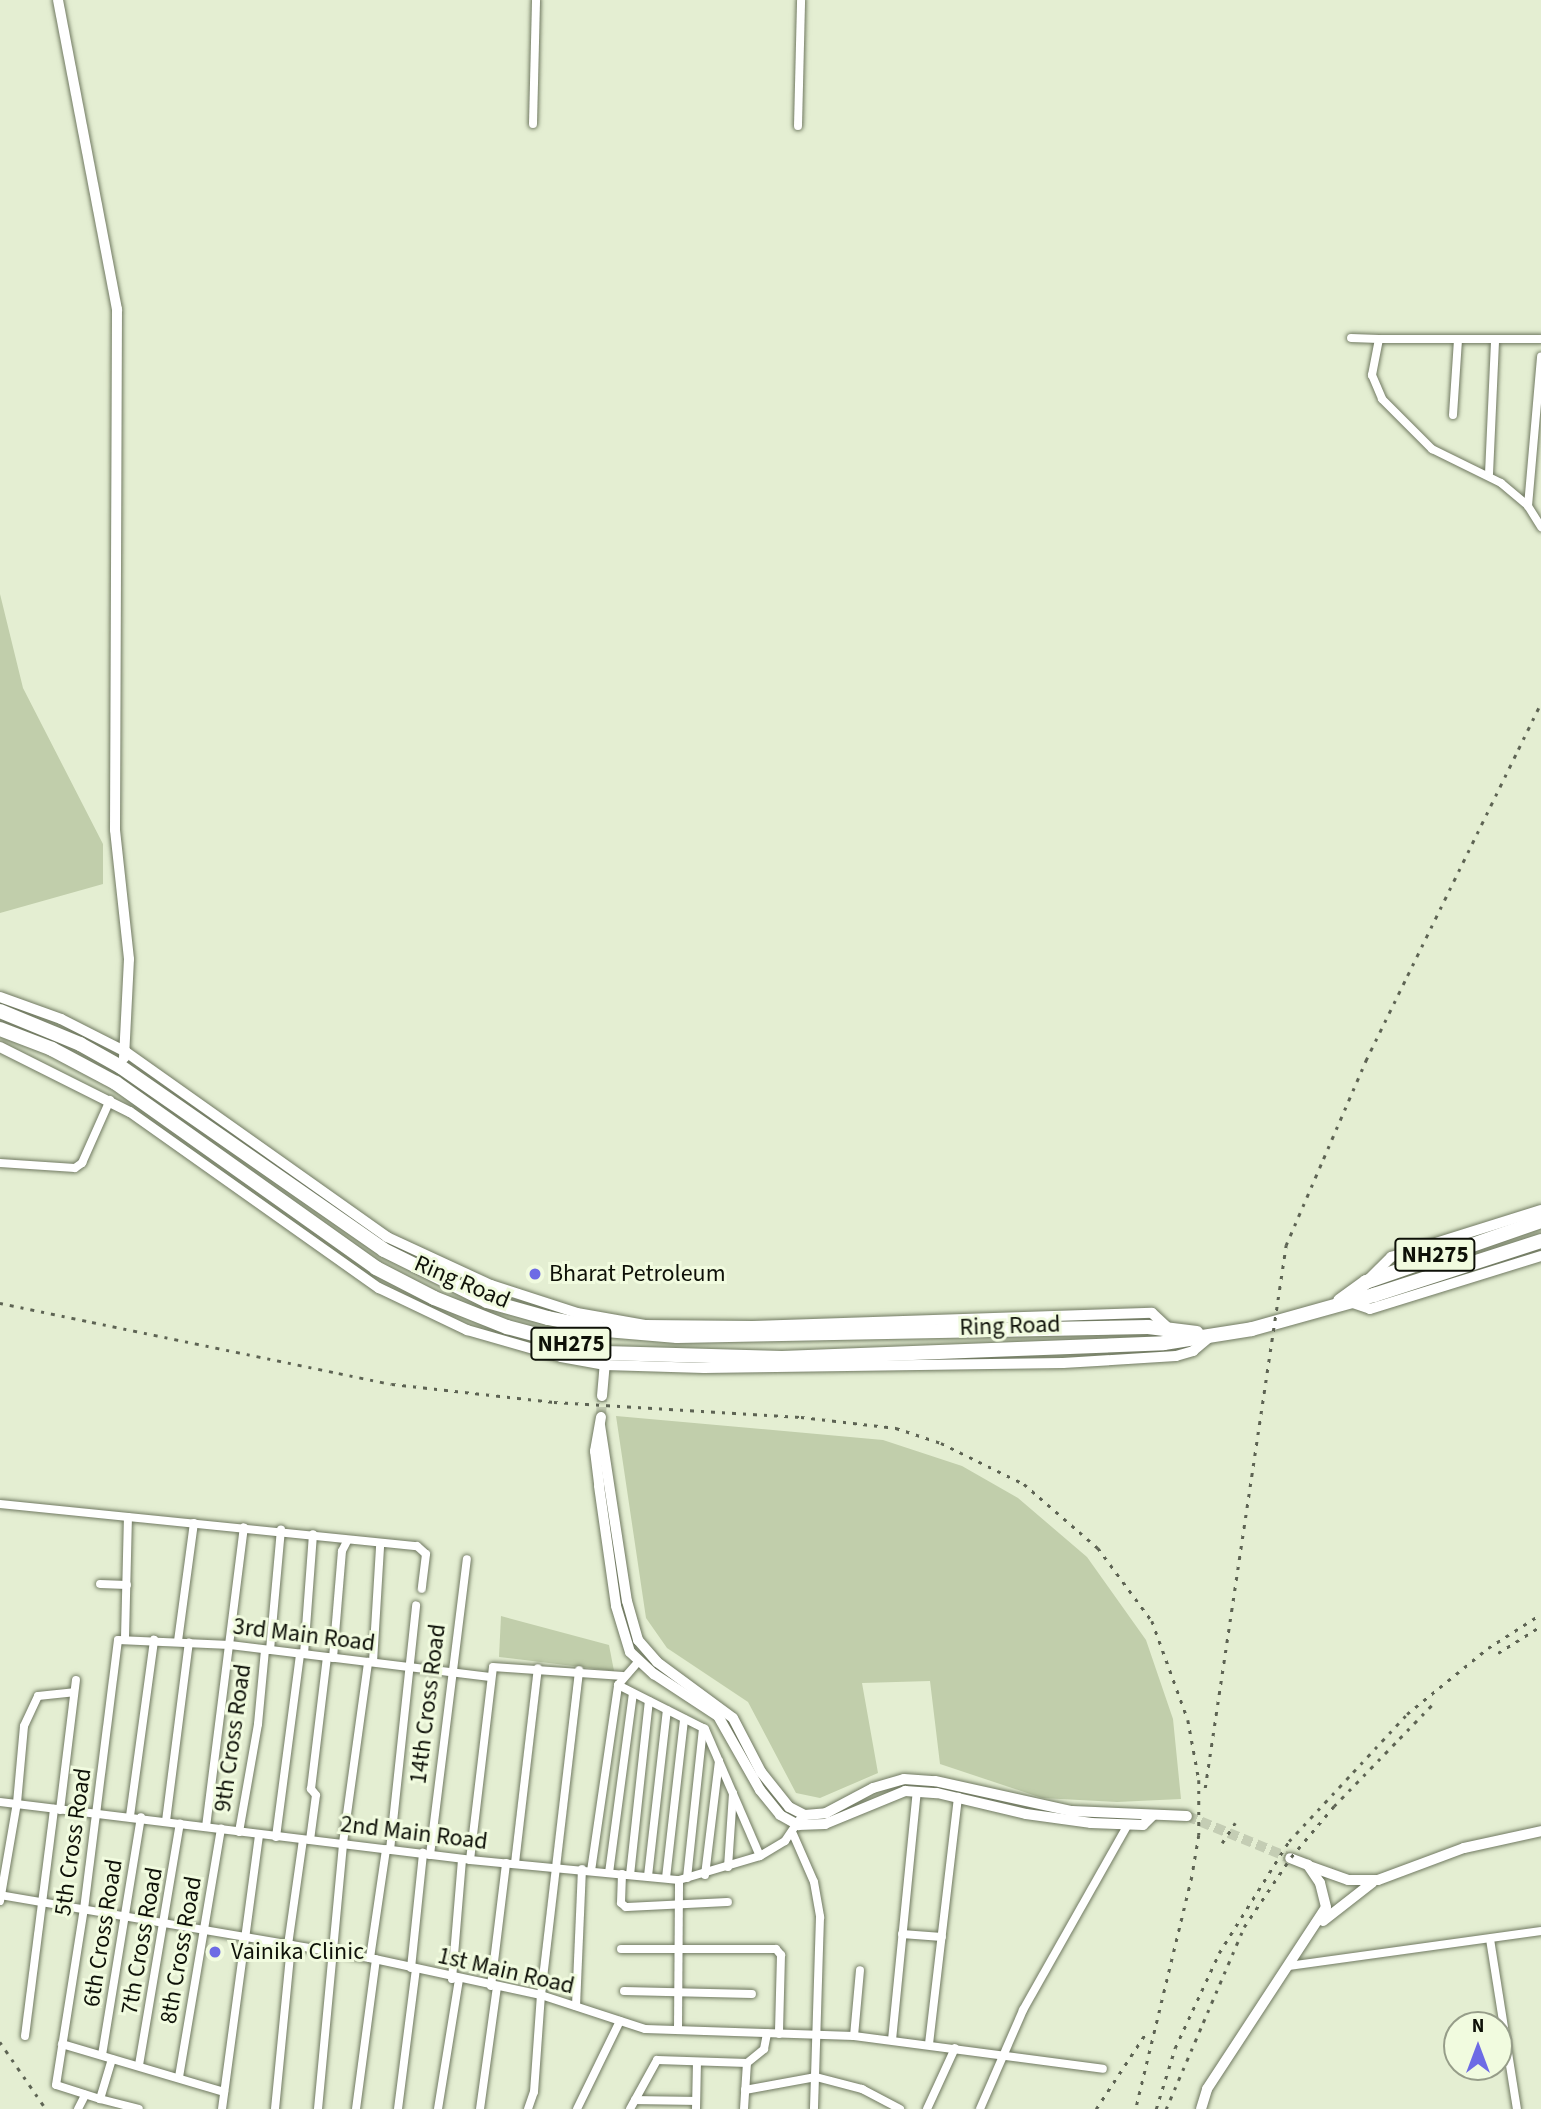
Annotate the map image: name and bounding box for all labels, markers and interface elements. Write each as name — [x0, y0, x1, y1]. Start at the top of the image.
road number: NH275 — [1393, 1236, 1477, 1274]
street label: Ring Road — [410, 1249, 514, 1315]
place label: Bharat Petroleum — [549, 1260, 726, 1288]
marker: Bharat Petroleum — [527, 1266, 543, 1282]
street label: Ring Road — [959, 1310, 1061, 1342]
road number: NH275 — [529, 1324, 613, 1364]
street label: 3rd Main Road — [231, 1612, 377, 1658]
street label: 14th Cross Road — [404, 1622, 452, 1786]
street label: 9th Cross Road — [208, 1662, 258, 1814]
street label: 5th Cross Road — [48, 1766, 98, 1918]
street label: 2nd Main Road — [339, 1810, 489, 1856]
street label: 6th Cross Road — [77, 1857, 129, 2009]
street label: 7th Cross Road — [115, 1865, 169, 2017]
street label: 8th Cross Road — [154, 1874, 208, 2026]
place label: Vainika Clinic — [231, 1938, 364, 1966]
street label: 1st Main Road — [435, 1941, 577, 2001]
marker: Vainika Clinic — [205, 1942, 225, 1962]
north arrow — [1443, 2011, 1513, 2081]
text: N — [1472, 2013, 1484, 2040]

